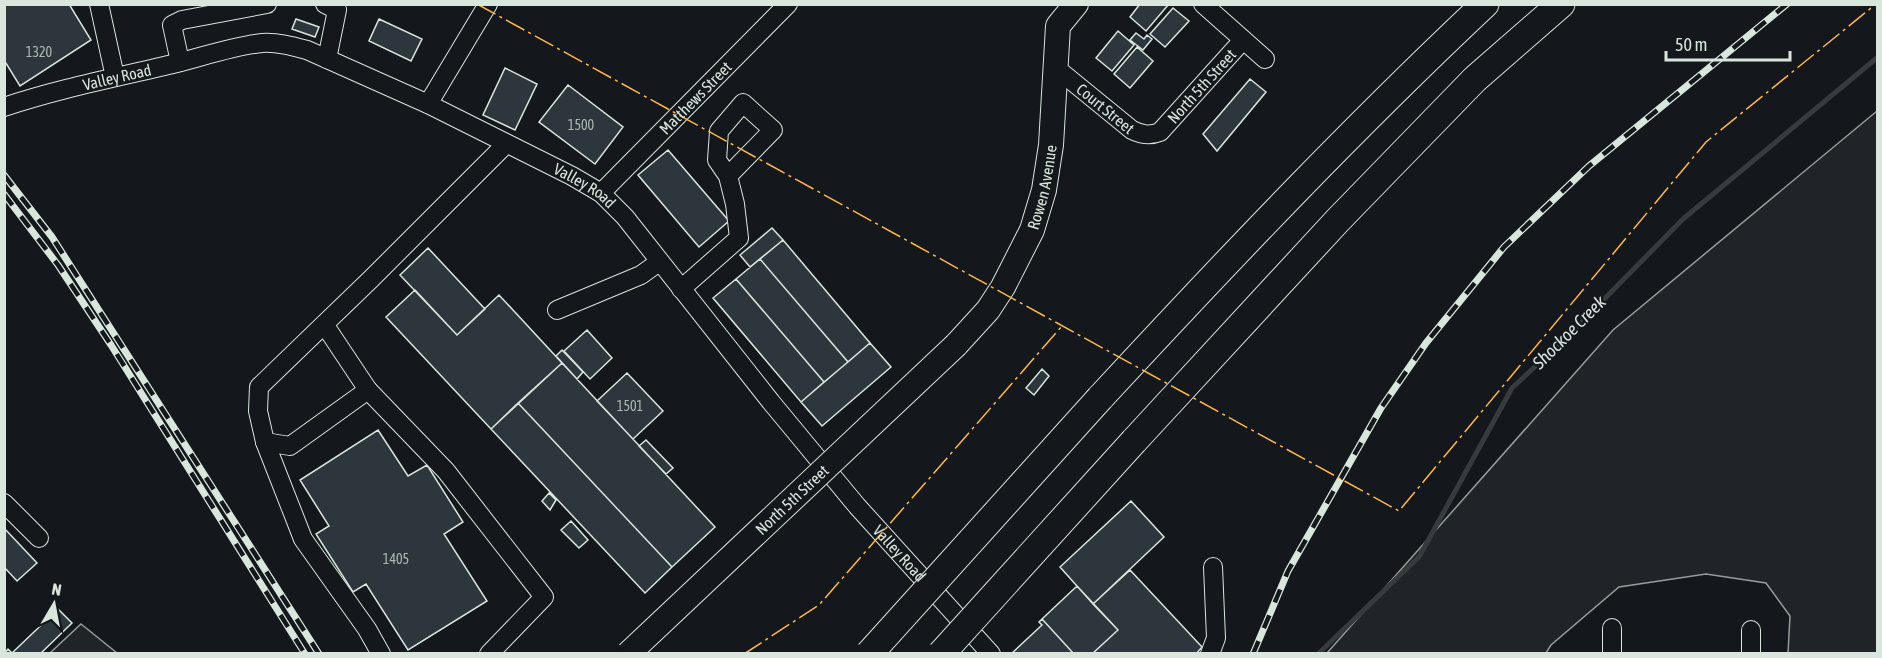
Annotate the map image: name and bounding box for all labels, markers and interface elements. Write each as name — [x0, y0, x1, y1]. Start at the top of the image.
scale bar — [1666, 24, 1790, 62]
text: 50 m — [1675, 34, 1707, 55]
house number: 1320 — [26, 44, 53, 60]
street label: North 5th Street — [1163, 45, 1240, 127]
street label: Matthews Street — [655, 57, 735, 138]
street label: Valley Road — [81, 60, 153, 94]
street label: Court Street — [1073, 80, 1138, 137]
house number: 1500 — [568, 117, 595, 133]
street label: Rowen Avenue — [1024, 144, 1060, 232]
street label: Valley Road — [551, 159, 619, 211]
water label: Shockoe Creek — [1527, 290, 1611, 374]
house number: 1501 — [617, 398, 643, 414]
street label: North 5th Street — [752, 461, 832, 538]
street label: Valley Road — [870, 521, 930, 585]
house number: 1405 — [383, 551, 409, 567]
north arrow — [24, 574, 84, 634]
text: N — [50, 580, 63, 599]

